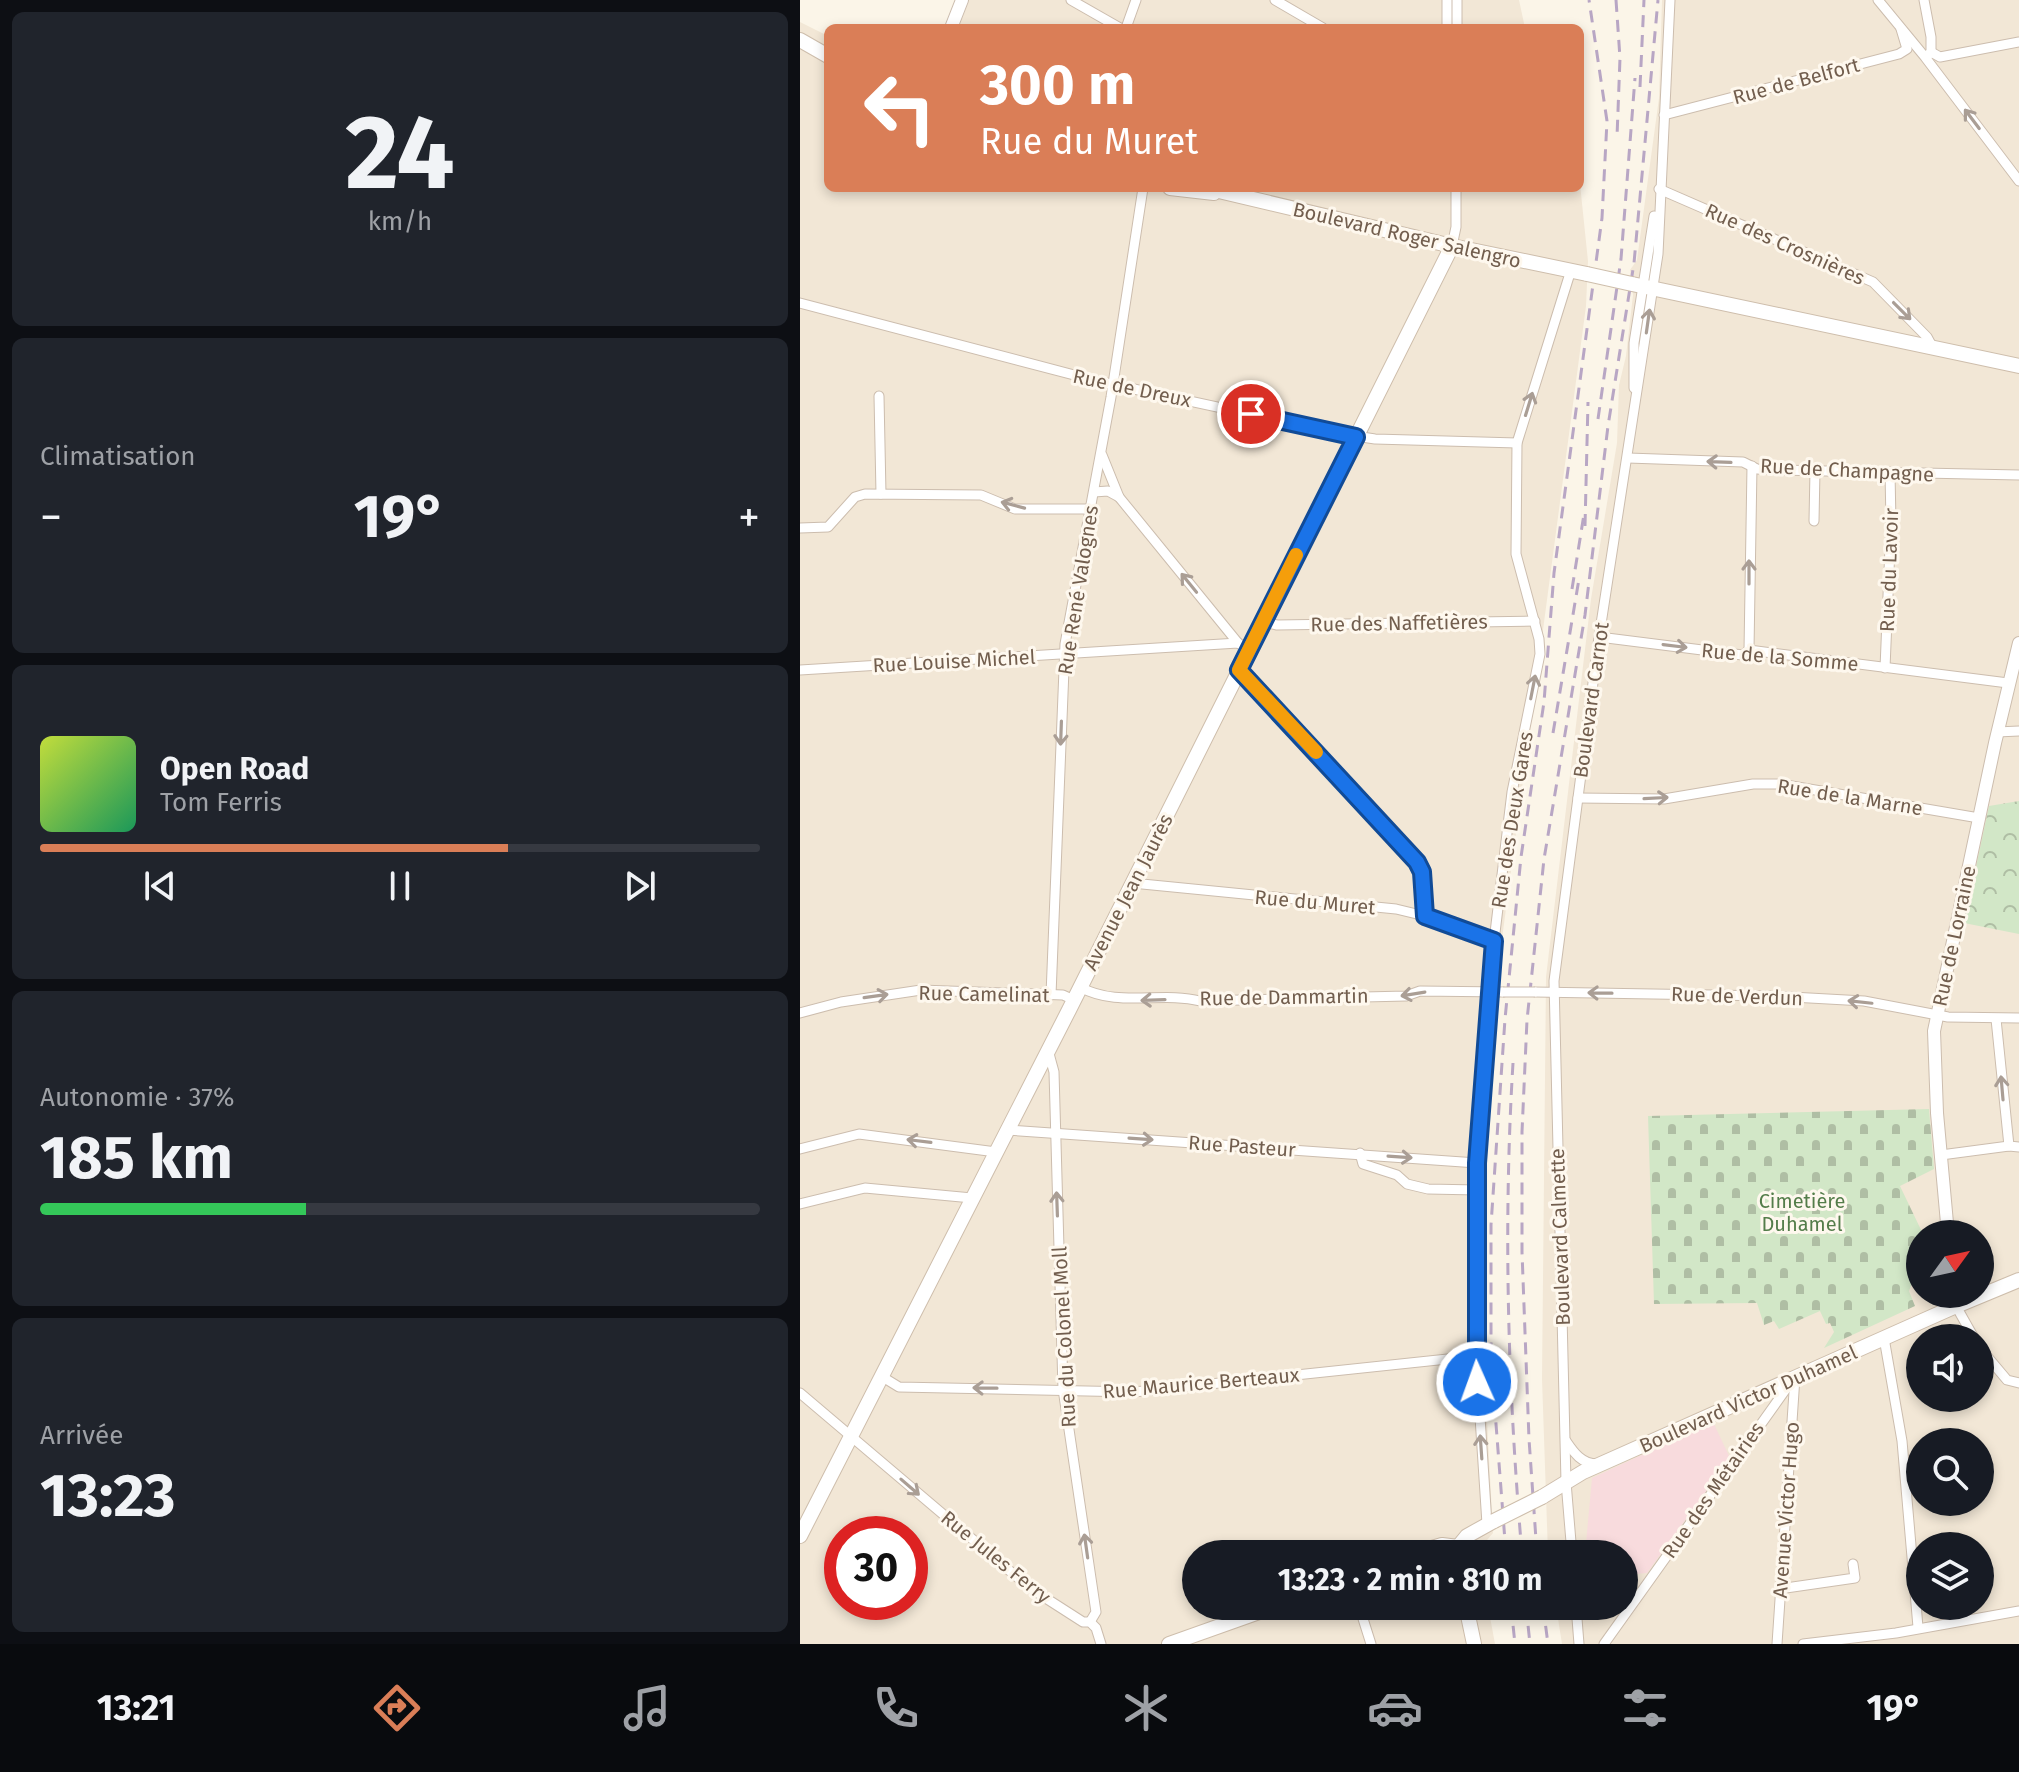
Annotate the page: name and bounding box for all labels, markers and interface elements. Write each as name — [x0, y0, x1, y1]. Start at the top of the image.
text: 300 m — [980, 52, 1135, 119]
street label: Rue de Belfort — [1730, 52, 1863, 109]
icon: left — [848, 56, 952, 160]
text: 24 — [345, 91, 455, 216]
one-way arrow — [1964, 109, 1981, 130]
text: Rue du Muret — [980, 120, 1198, 164]
street label: Boulevard Roger Salengro — [1291, 197, 1523, 273]
street label: Rue des Crosnières — [1702, 198, 1868, 290]
text: km/h — [368, 206, 432, 237]
one-way arrow — [1892, 301, 1911, 320]
one-way arrow — [1641, 309, 1656, 335]
street label: Rue de Dreux — [1071, 364, 1194, 412]
pin — [1217, 380, 1285, 448]
icon: arrive — [1229, 392, 1273, 436]
one-way arrow — [1522, 392, 1537, 418]
text: Climatisation — [40, 441, 196, 472]
street label: Rue de Champagne — [1759, 453, 1935, 487]
one-way arrow — [1706, 454, 1733, 469]
text: 19° — [354, 481, 446, 553]
text: − — [40, 491, 62, 544]
text: + — [738, 491, 760, 544]
one-way arrow — [1001, 497, 1026, 512]
street label: Rue René Valognes — [1053, 503, 1103, 677]
street label: Rue du Lavoir — [1875, 507, 1903, 632]
one-way arrow — [1741, 559, 1757, 586]
one-way arrow — [1180, 573, 1198, 594]
street label: Rue des Naffetières — [1310, 609, 1488, 637]
street label: Boulevard Carnot — [1568, 620, 1614, 779]
street label: Rue de la Somme — [1700, 638, 1860, 676]
one-way arrow — [1661, 639, 1688, 654]
street label: Rue Louise Michel — [872, 645, 1036, 677]
one-way arrow — [1527, 674, 1542, 700]
one-way arrow — [1054, 719, 1069, 746]
street label: Rue des Deux Gares — [1486, 730, 1538, 910]
text: Open Road — [160, 751, 309, 787]
street label: Rue de la Marne — [1776, 774, 1924, 820]
text: Tom Ferris — [160, 787, 282, 818]
one-way arrow — [1642, 791, 1669, 806]
street label: Avenue Jean Jaurès — [1078, 810, 1178, 974]
icon: previous — [138, 864, 182, 908]
icon: pause — [378, 864, 422, 908]
icon: next — [618, 864, 662, 908]
street label: Rue de Lorraine — [1927, 864, 1981, 1008]
street label: Rue du Muret — [1254, 885, 1377, 919]
street label: Rue Camelinat — [918, 981, 1051, 1007]
street label: Rue de Verdun — [1671, 982, 1803, 1010]
street label: Rue de Dammartin — [1199, 984, 1369, 1010]
one-way arrow — [1587, 985, 1614, 1000]
one-way arrow — [1400, 987, 1426, 1002]
one-way arrow — [863, 988, 888, 1003]
one-way arrow — [1140, 992, 1167, 1007]
one-way arrow — [1847, 994, 1874, 1009]
one-way arrow — [1994, 1075, 2009, 1102]
text: Autonomie · 37% — [40, 1082, 235, 1113]
text: 185 km — [40, 1122, 233, 1194]
street label: Rue Pasteur — [1187, 1130, 1297, 1162]
one-way arrow — [1127, 1132, 1154, 1147]
one-way arrow — [906, 1133, 933, 1148]
street label: Boulevard Calmette — [1545, 1148, 1575, 1326]
one-way arrow — [1387, 1150, 1413, 1165]
park label: Cimetière Duhamel — [1759, 1189, 1845, 1236]
one-way arrow — [1050, 1191, 1065, 1218]
north arrow — [1906, 1220, 1994, 1308]
map controls — [1906, 1220, 1994, 1620]
street label: Rue du Colonel Moll — [1047, 1246, 1081, 1428]
button: sound — [1906, 1324, 1994, 1412]
position arrow — [1435, 1340, 1519, 1424]
street label: Boulevard Victor Duhamel — [1635, 1340, 1861, 1458]
street label: Rue Maurice Berteaux — [1102, 1362, 1301, 1404]
one-way arrow — [972, 1380, 999, 1396]
street label: Rue des Métairies — [1657, 1417, 1769, 1563]
text: Arrivée — [40, 1420, 123, 1451]
street label: Avenue Victor Hugo — [1768, 1421, 1804, 1599]
button: search — [1906, 1428, 1994, 1516]
one-way arrow — [1473, 1434, 1488, 1461]
text: 13:23 — [40, 1460, 175, 1532]
one-way arrow — [899, 1478, 920, 1496]
street label: Rue Jules Ferry — [936, 1505, 1056, 1609]
speed limit sign: 30 — [824, 1516, 928, 1620]
button: layers — [1906, 1532, 1994, 1620]
one-way arrow — [1078, 1534, 1093, 1560]
text: 13:23 · 2 min · 810 m — [1278, 1562, 1542, 1598]
icon: directions — [369, 1680, 425, 1736]
icon: music — [619, 1680, 675, 1736]
icon: phone — [868, 1680, 924, 1736]
icon: climate — [1118, 1680, 1174, 1736]
icon: car — [1367, 1680, 1423, 1736]
icon: filters — [1617, 1680, 1673, 1736]
text: 13:21 — [97, 1686, 175, 1730]
text: 19° — [1867, 1686, 1922, 1730]

